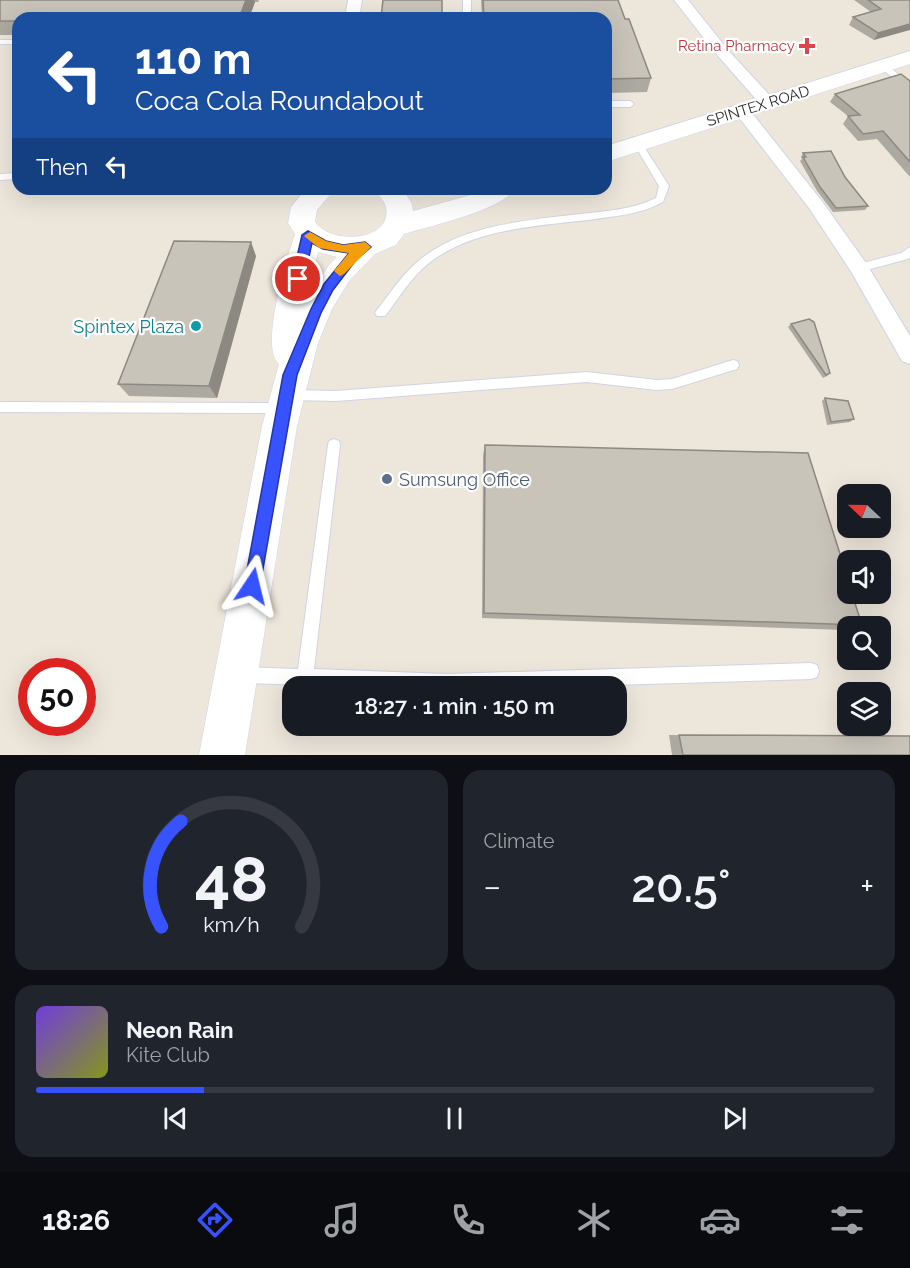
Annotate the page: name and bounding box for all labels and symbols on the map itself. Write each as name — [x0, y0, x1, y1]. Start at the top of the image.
place label: Retina Pharmacy — [678, 37, 795, 55]
marker: Retina Pharmacy — [800, 39, 814, 53]
street label: SPINTEX ROAD — [704, 82, 812, 130]
pin — [272, 253, 323, 304]
place label: Spintex Plaza — [73, 316, 184, 337]
marker: Spintex Plaza — [189, 319, 203, 333]
place label: Sumsung Office — [399, 469, 530, 490]
marker: Sumsung Office — [380, 472, 394, 486]
north arrow — [837, 484, 891, 538]
position arrow — [220, 554, 284, 618]
speed limit sign: 50 — [18, 658, 96, 736]

